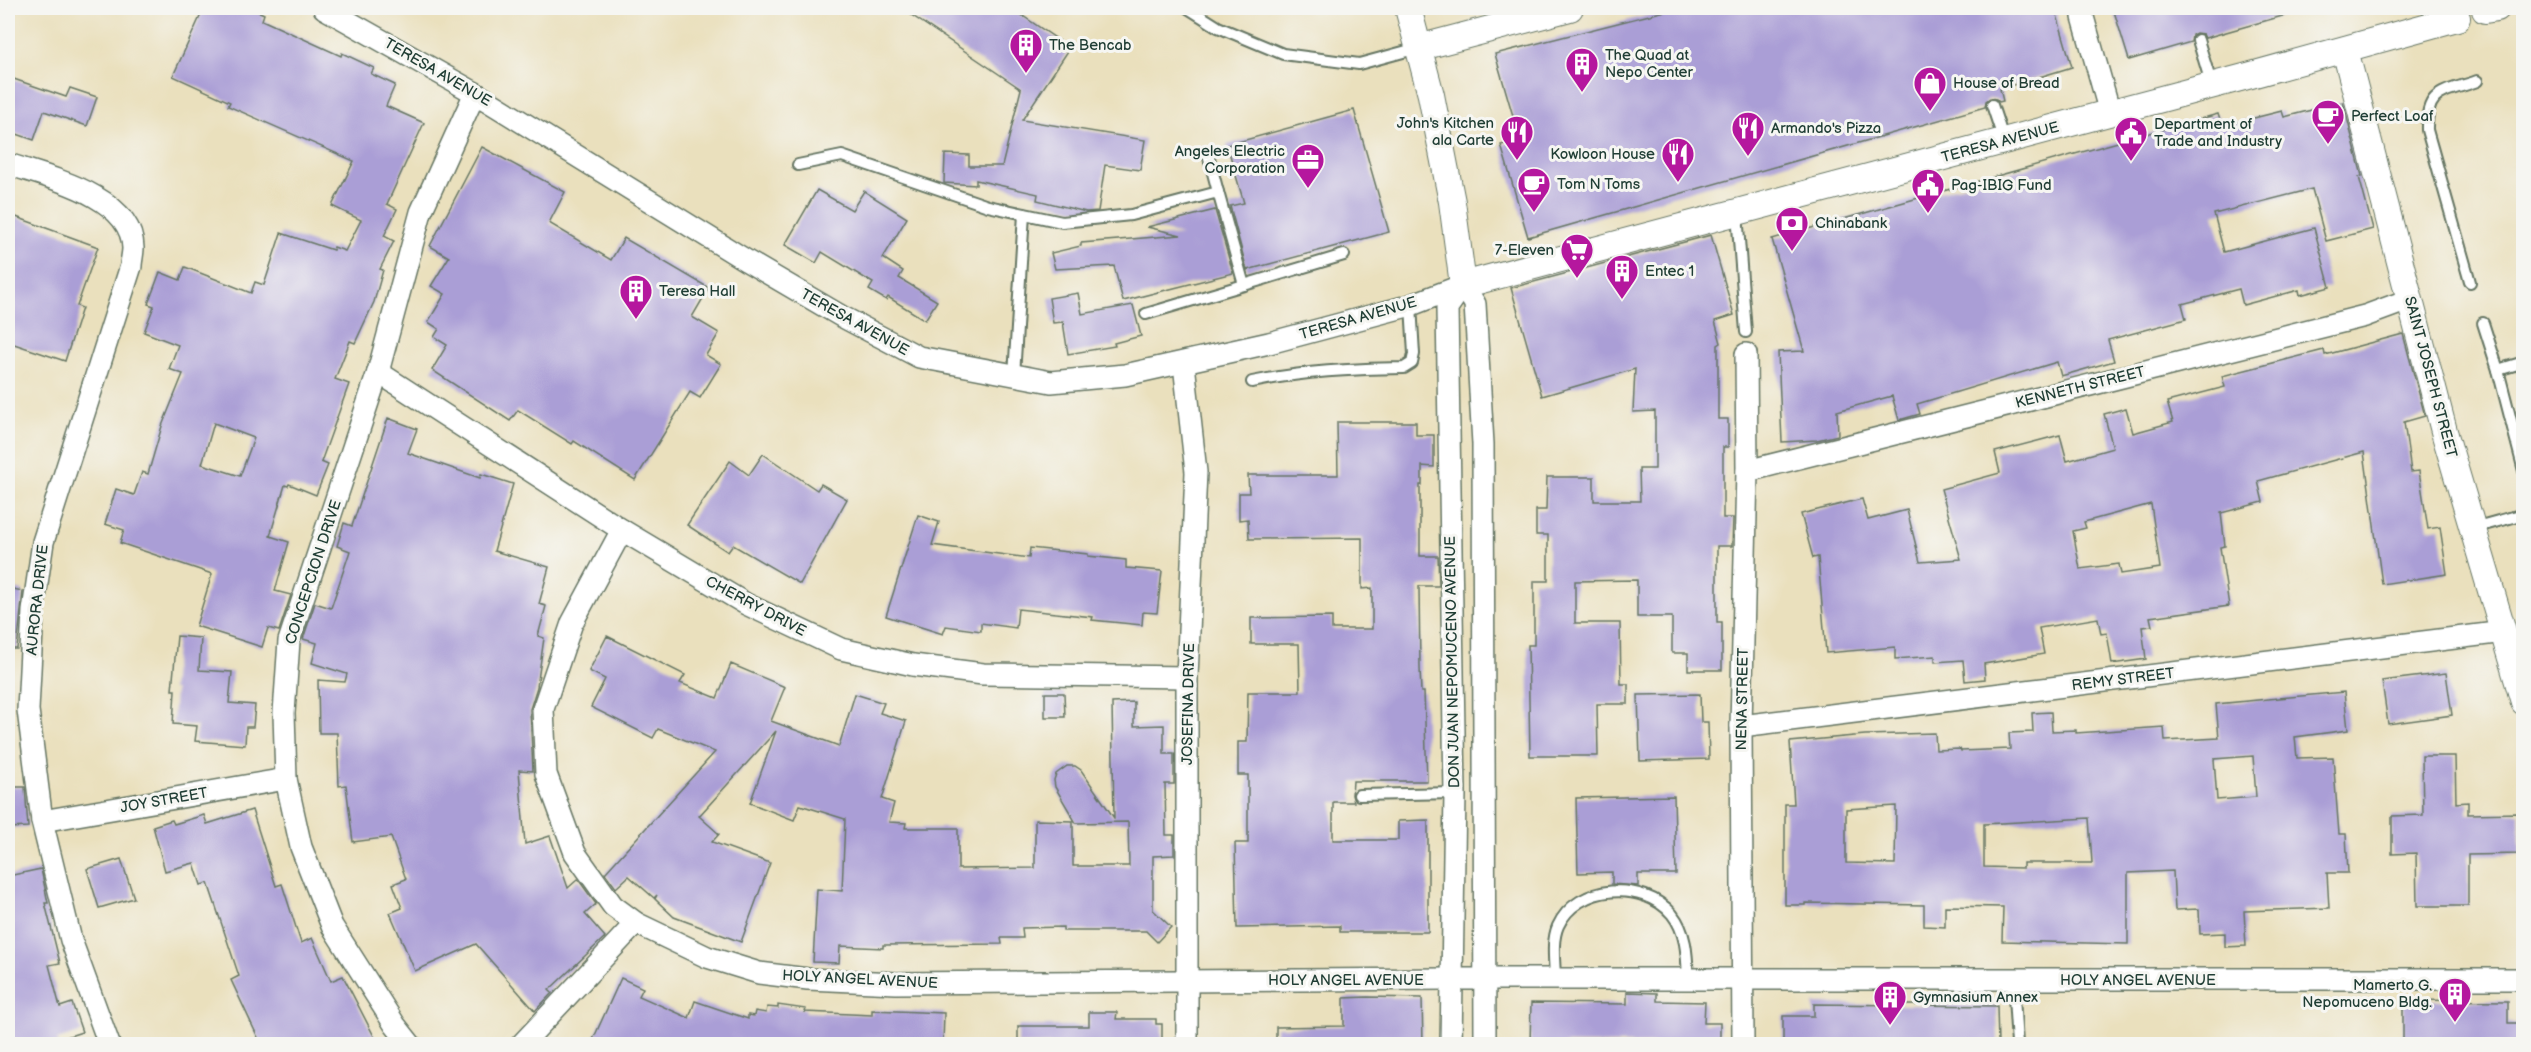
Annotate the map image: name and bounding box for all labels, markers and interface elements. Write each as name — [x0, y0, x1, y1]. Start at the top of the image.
building icon: The Bencab — [1008, 27, 1044, 74]
street label: TERESA AVENUE — [381, 34, 495, 111]
place label: The Bencab — [1049, 36, 1132, 55]
building icon: The Quad at Nepo Center — [1564, 46, 1600, 93]
place label: The Quad at Nepo Center — [1605, 46, 1694, 82]
shop icon: House of Bread — [1912, 65, 1948, 112]
place label: House of Bread — [1953, 74, 2060, 93]
cafe icon: Perfect Loaf — [2310, 98, 2346, 145]
place label: Perfect Loaf — [2351, 107, 2434, 126]
restaurant icon: Armando's Pizza — [1730, 110, 1766, 157]
place label: John's Kitchen ala Carte — [1397, 114, 1494, 150]
restaurant icon: John's Kitchen ala Carte — [1499, 114, 1535, 161]
public building icon: Department of Trade and Industry — [2113, 115, 2149, 162]
place label: Department of Trade and Industry — [2154, 115, 2282, 151]
street label: TERESA AVENUE — [1939, 118, 2061, 167]
place label: Armando's Pizza — [1771, 119, 1881, 138]
restaurant icon: Kowloon House — [1660, 136, 1696, 183]
place label: Angeles Electric Corporation — [1175, 142, 1285, 178]
office icon: Angeles Electric Corporation — [1290, 142, 1326, 189]
place label: Kowloon House — [1550, 145, 1655, 164]
cafe icon: Tom N Toms — [1516, 166, 1552, 213]
public building icon: Pag-IBIG Fund — [1910, 167, 1946, 214]
place label: Tom N Toms — [1557, 175, 1641, 194]
place label: Pag-IBIG Fund — [1951, 176, 2052, 195]
bank icon: Chinabank — [1774, 205, 1810, 252]
place label: Chinabank — [1815, 214, 1888, 233]
supermarket icon: 7-Eleven — [1559, 232, 1595, 279]
place label: 7-Eleven — [1495, 241, 1554, 260]
building icon: Entec 1 — [1604, 253, 1640, 300]
place label: Entec 1 — [1645, 262, 1694, 281]
building icon: Teresa Hall — [618, 273, 654, 320]
place label: Teresa Hall — [659, 282, 735, 301]
street label: TERESA AVENUE — [797, 285, 912, 360]
street label: TERESA AVENUE — [1297, 293, 1419, 344]
street label: SAINT JOSEPH STREET — [2400, 294, 2461, 460]
street label: KENNETH STREET — [2013, 362, 2147, 413]
street label: CONCEPCION DRIVE — [281, 497, 346, 647]
street label: DON JUAN NEPOMUCENO AVENUE — [1441, 536, 1464, 788]
street label: AURORA DRIVE — [22, 544, 53, 656]
street label: CHERRY DRIVE — [702, 572, 809, 641]
street label: JOSEFINA DRIVE — [1178, 643, 1199, 765]
street label: NENA STREET — [1732, 648, 1753, 750]
street label: REMY STREET — [2071, 664, 2175, 695]
street label: JOY STREET — [119, 783, 209, 818]
street label: HOLY ANGEL AVENUE — [782, 966, 938, 993]
street label: HOLY ANGEL AVENUE — [1268, 971, 1424, 990]
street label: HOLY ANGEL AVENUE — [2060, 971, 2216, 990]
place label: Mamerto G. Nepomuceno Bldg. — [2302, 976, 2432, 1012]
building icon: Mamerto G. Nepomuceno Bldg. — [2437, 976, 2473, 1023]
building icon: Gymnasium Annex — [1872, 979, 1908, 1026]
place label: Gymnasium Annex — [1913, 988, 2038, 1007]

